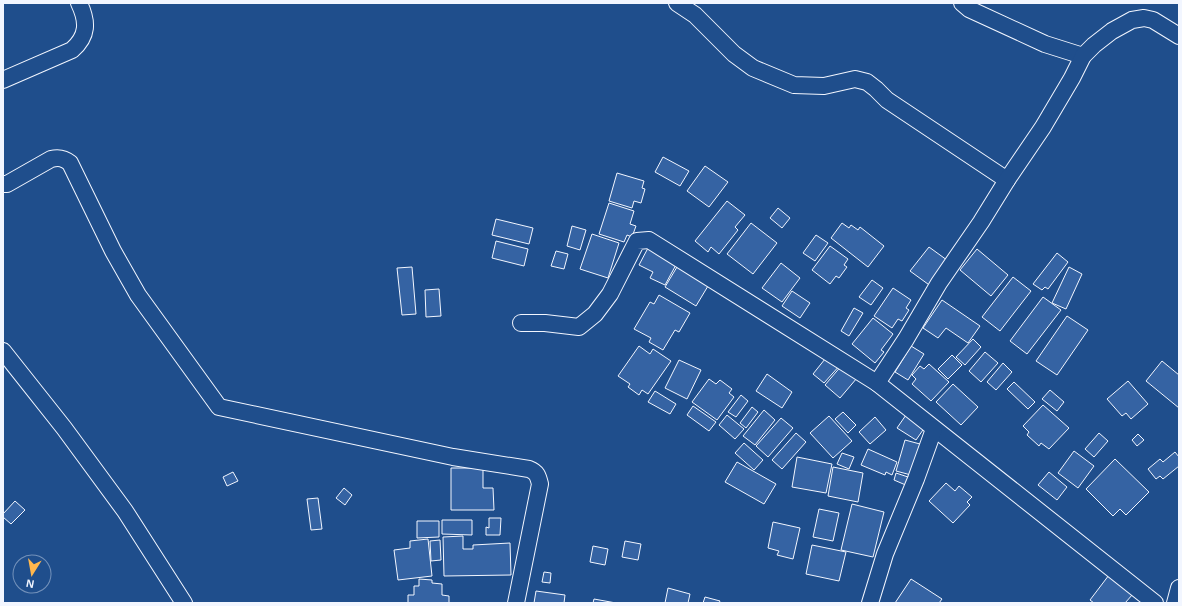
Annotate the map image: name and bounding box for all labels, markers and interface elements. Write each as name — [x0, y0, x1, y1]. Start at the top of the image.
north arrow — [12, 554, 52, 594]
text: N — [25, 577, 35, 590]

